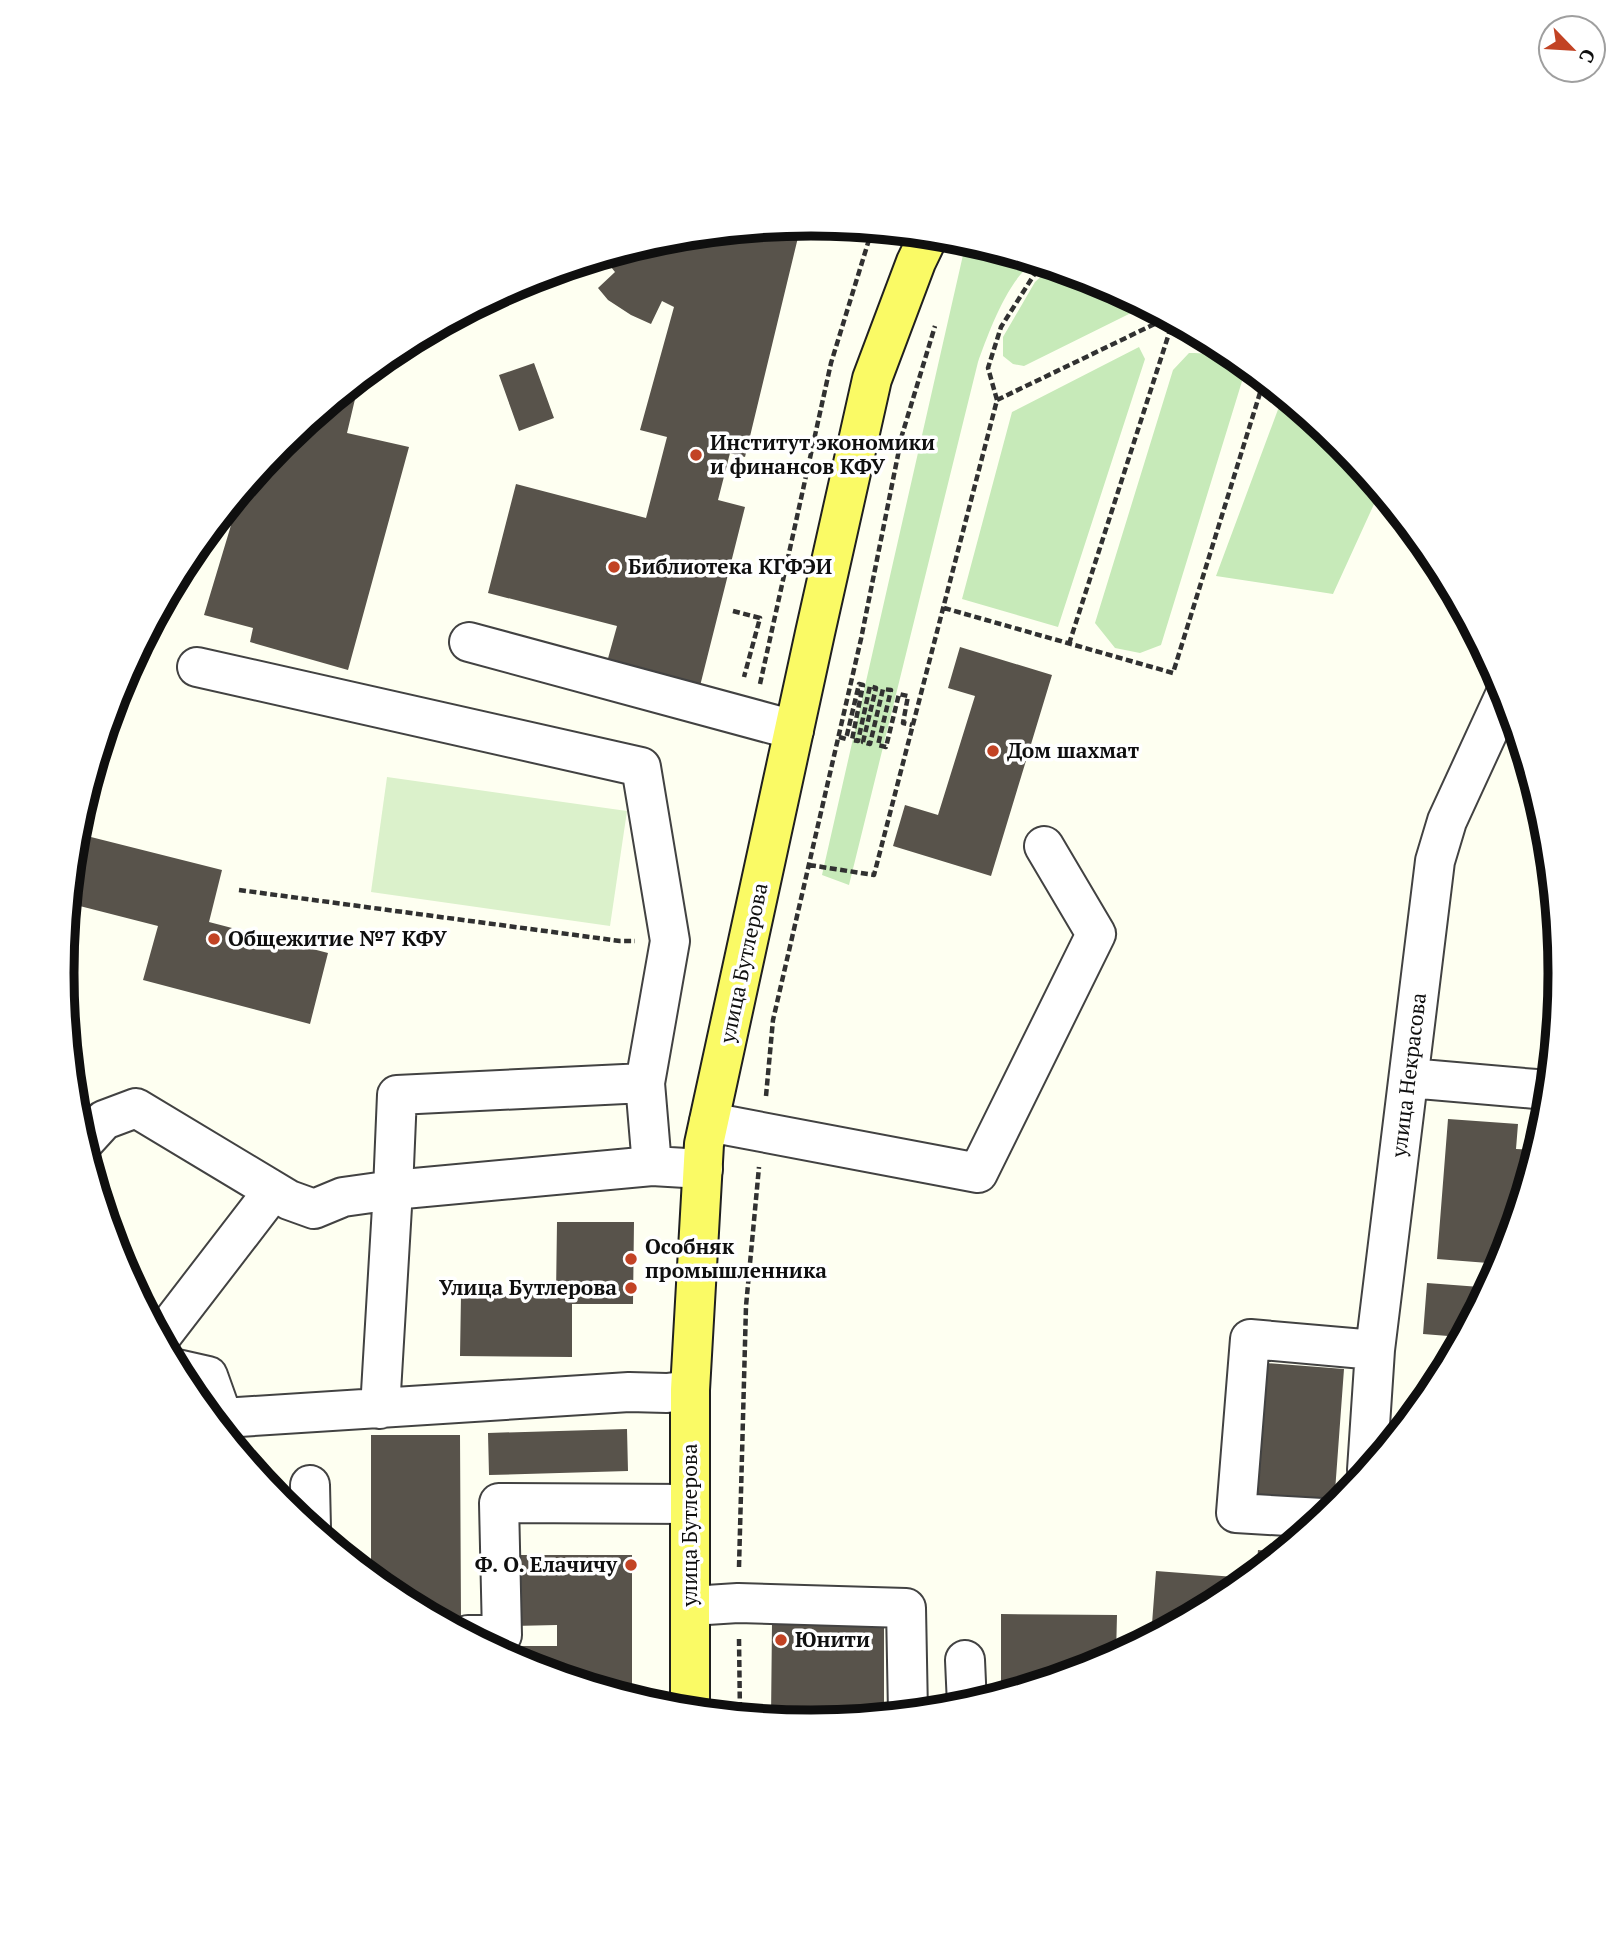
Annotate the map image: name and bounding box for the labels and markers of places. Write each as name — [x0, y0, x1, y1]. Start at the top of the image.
place label: Институт экономики и финансов КФУ — [710, 428, 935, 480]
marker: Институт экономики и финансов КФУ — [688, 447, 704, 463]
place label: Библиотека КГФЭИ — [628, 552, 832, 580]
marker: Библиотека КГФЭИ — [606, 559, 622, 575]
place label: Дом шахмат — [1007, 736, 1140, 764]
marker: Дом шахмат — [985, 743, 1001, 759]
place label: Общежитие №7 КФУ — [228, 924, 448, 952]
marker: Общежитие №7 КФУ — [206, 931, 222, 947]
place label: Особняк промышленника — [645, 1232, 827, 1284]
marker: Особняк промышленника — [623, 1251, 639, 1267]
place label: Улица Бутлерова — [439, 1273, 617, 1301]
marker: Улица Бутлерова — [623, 1280, 639, 1296]
place label: Ф. О. Елачичу — [475, 1550, 618, 1578]
marker: Ф. О. Елачичу — [623, 1557, 639, 1573]
place label: Юнити — [795, 1625, 870, 1653]
marker: Юнити — [773, 1632, 789, 1648]

